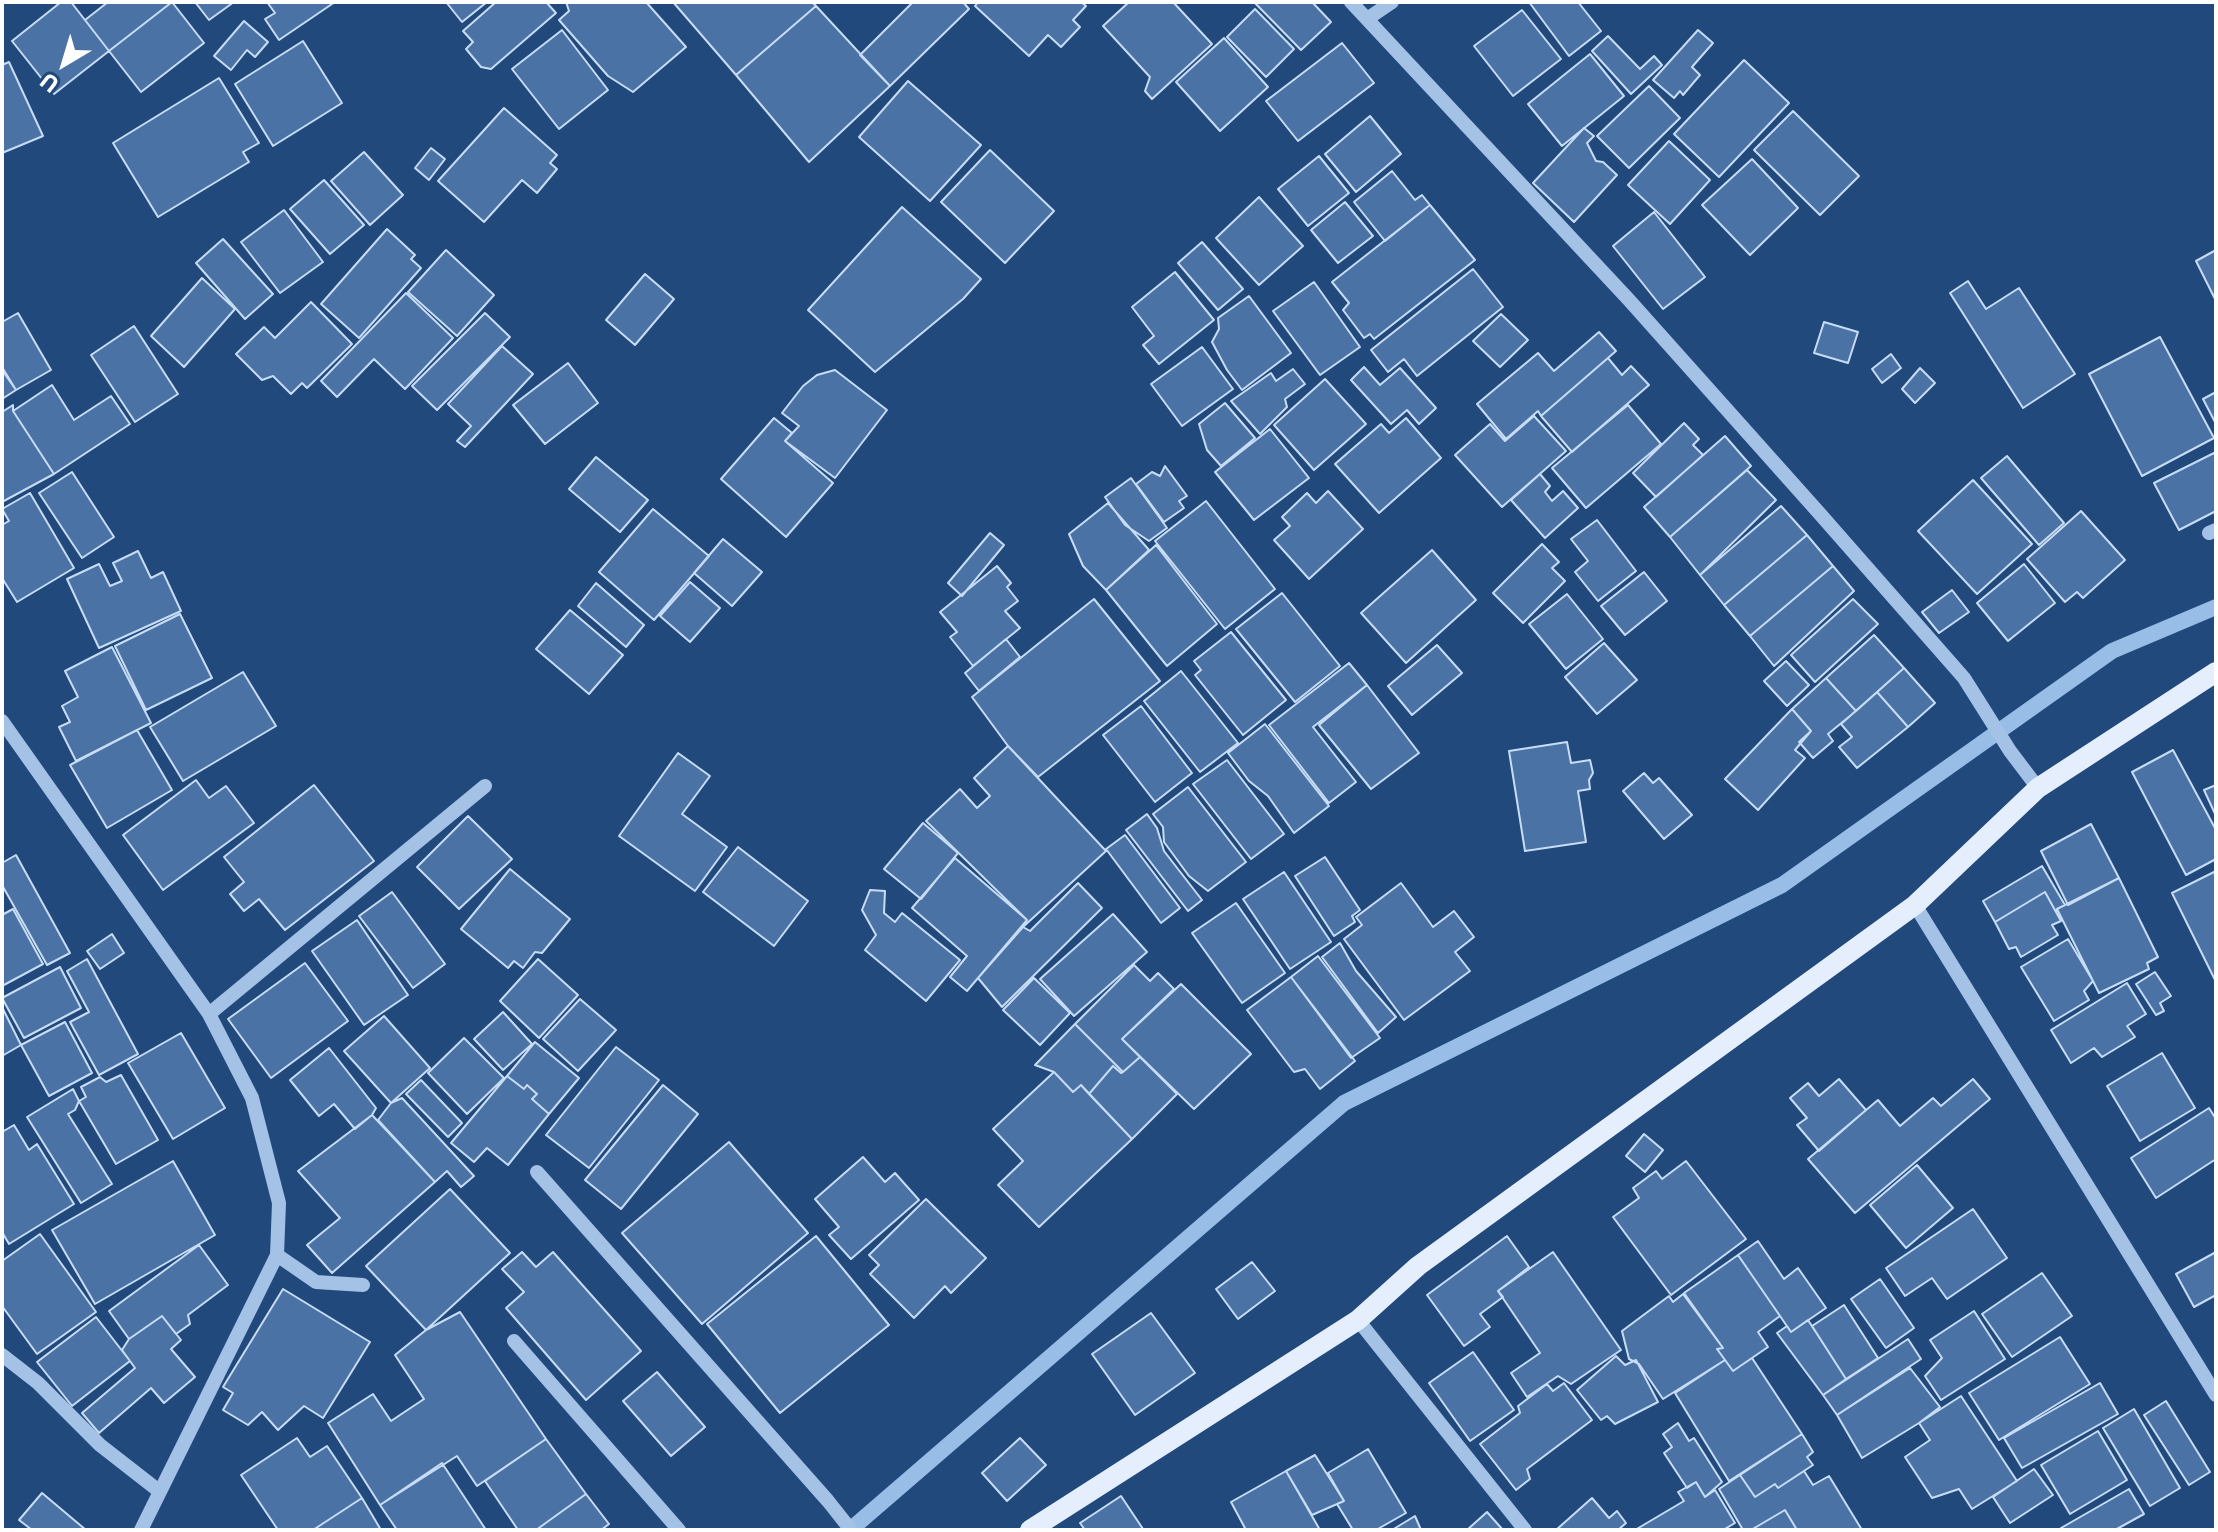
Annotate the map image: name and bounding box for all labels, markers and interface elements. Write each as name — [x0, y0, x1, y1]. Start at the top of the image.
north arrow — [24, 24, 104, 104]
text: U — [34, 68, 64, 99]

